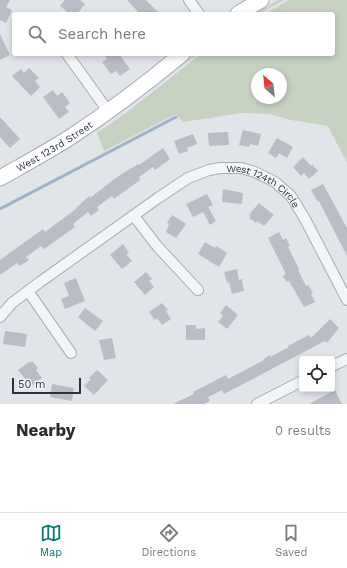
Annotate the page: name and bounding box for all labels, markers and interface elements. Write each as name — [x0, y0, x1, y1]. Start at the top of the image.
search box — [12, 12, 335, 56]
icon: search — [26, 23, 48, 45]
text: Search here — [58, 25, 146, 43]
north arrow — [251, 68, 287, 104]
street label: West 123rd Street — [14, 118, 95, 173]
street label: West 124th Circle — [226, 163, 302, 210]
map controls — [299, 356, 335, 392]
button: locate — [299, 356, 335, 392]
scale bar — [12, 376, 81, 395]
text: 50 m — [18, 378, 45, 391]
text: Nearby — [16, 420, 75, 440]
text: 0 results — [275, 423, 331, 438]
tab: Map — [40, 522, 62, 559]
tab: Directions — [142, 522, 196, 559]
tab: Saved — [275, 522, 307, 559]

